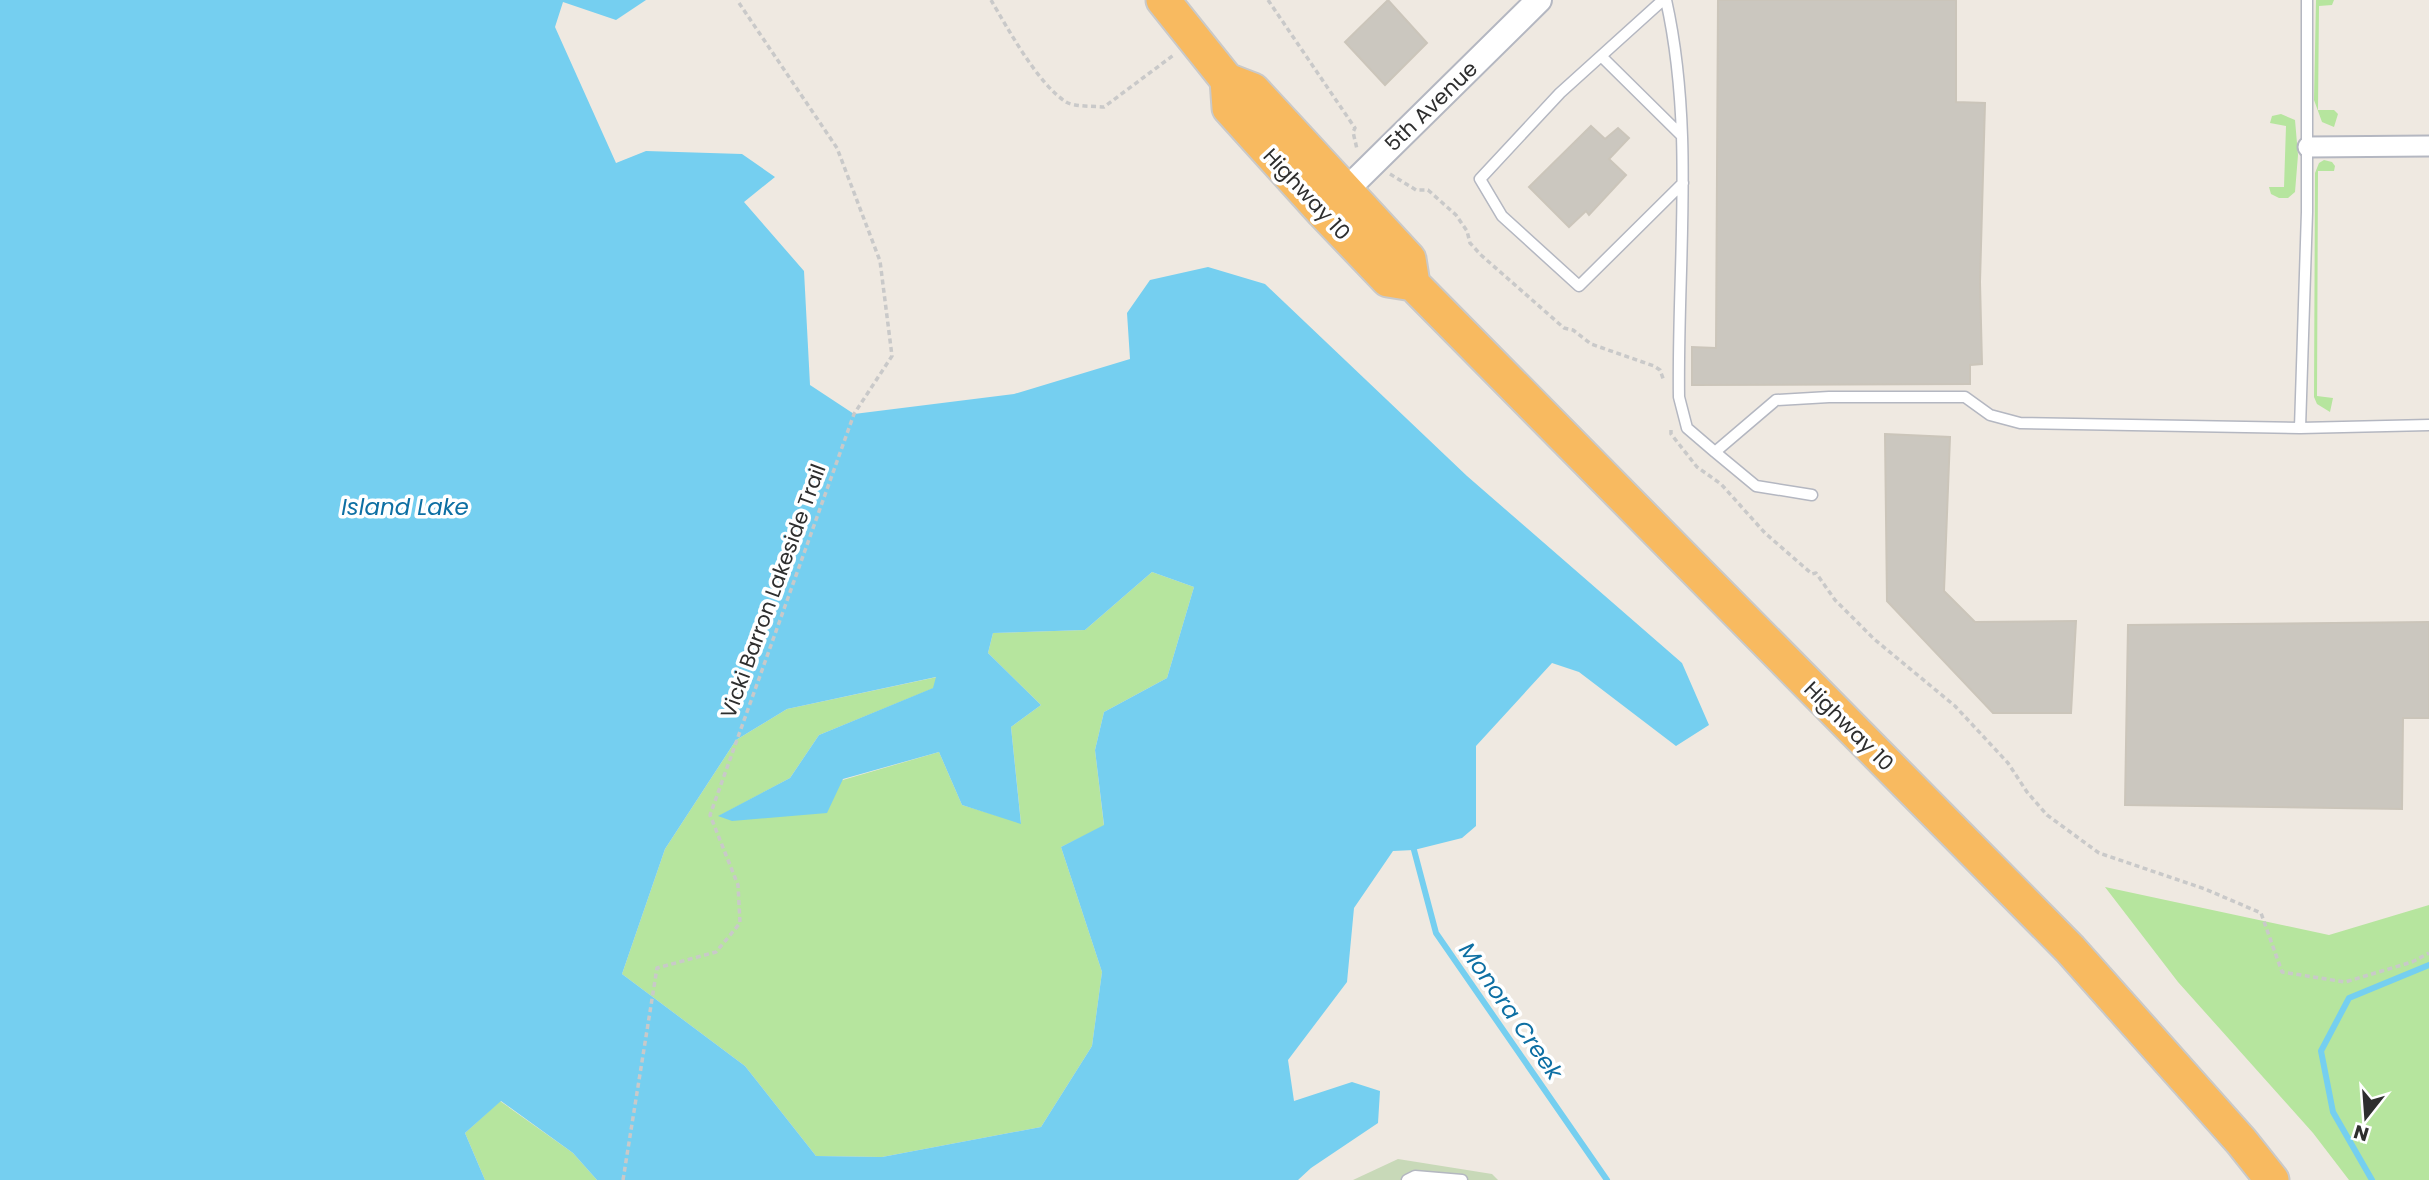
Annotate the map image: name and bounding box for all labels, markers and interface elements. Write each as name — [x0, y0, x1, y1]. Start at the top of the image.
street label: 5th Avenue — [1378, 54, 1484, 158]
street label: Highway 10 — [1257, 142, 1357, 246]
street label: Vicki Barron Lakeside Trail — [713, 460, 833, 722]
water label: Island Lake — [341, 491, 469, 523]
street label: Highway 10 — [1798, 675, 1900, 777]
water label: Monora Creek — [1452, 936, 1571, 1087]
north arrow — [2331, 1082, 2401, 1152]
text: N — [2350, 1118, 2372, 1148]

